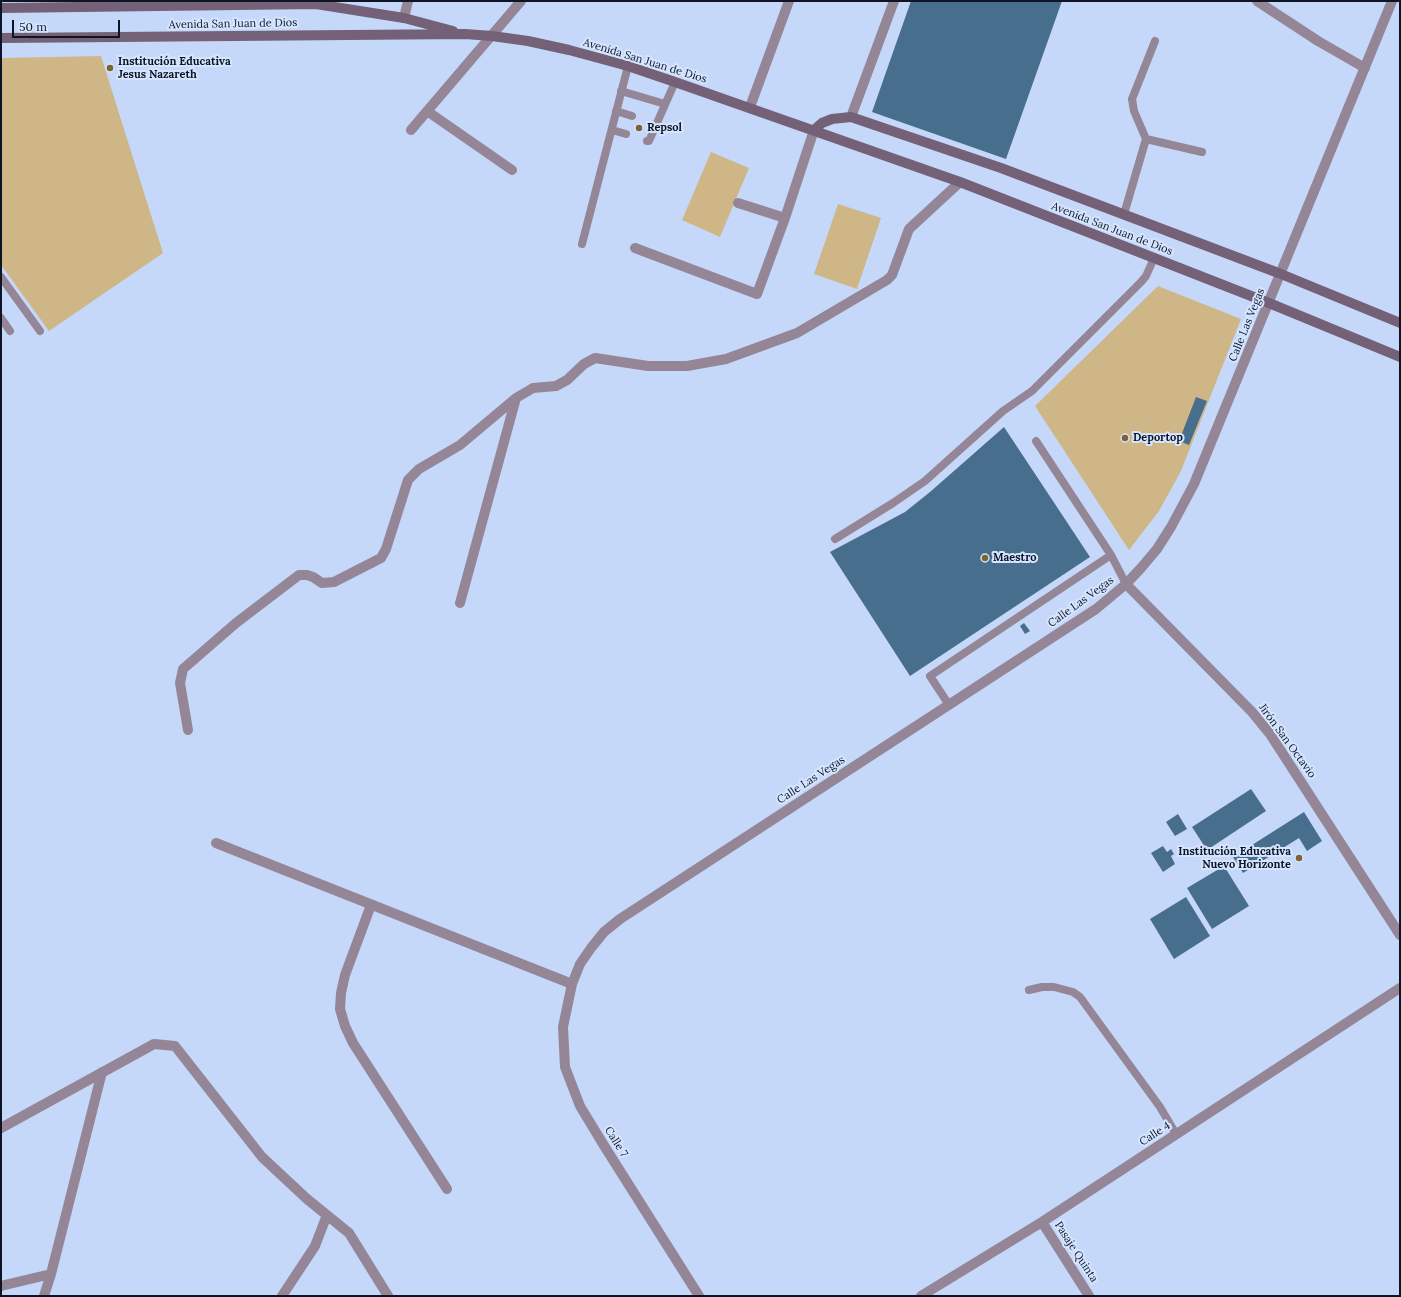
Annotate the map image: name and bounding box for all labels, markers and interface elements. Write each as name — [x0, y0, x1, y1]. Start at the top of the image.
scale bar — [14, 12, 122, 38]
street label: Avenida San Juan de Dios — [169, 16, 297, 32]
text: 50 m — [19, 19, 47, 34]
street label: Avenida San Juan de Dios — [582, 36, 708, 86]
place label: Institución Educativa Jesus Nazareth — [118, 55, 231, 81]
marker: Institución Educativa Jesus Nazareth — [105, 63, 115, 73]
place label: Repsol — [647, 121, 682, 135]
marker: Repsol — [634, 123, 644, 133]
street label: Avenida San Juan de Dios — [1050, 200, 1174, 258]
street label: Calle Las Vegas — [1226, 286, 1268, 364]
place label: Deportop — [1133, 431, 1183, 445]
marker: Deportop — [1120, 433, 1130, 443]
place label: Maestro — [993, 551, 1037, 565]
marker: Maestro — [980, 553, 990, 563]
street label: Calle Las Vegas — [1046, 574, 1116, 630]
street label: Jirón San Octavio — [1256, 701, 1318, 781]
street label: Calle Las Vegas — [775, 753, 847, 807]
place label: Institución Educativa Nuevo Horizonte — [1178, 845, 1291, 871]
marker: Institución Educativa Nuevo Horizonte — [1294, 853, 1304, 863]
street label: Calle 4 — [1137, 1119, 1173, 1149]
street label: Calle 7 — [602, 1124, 630, 1160]
street label: Pasaje Quinta — [1051, 1219, 1101, 1285]

